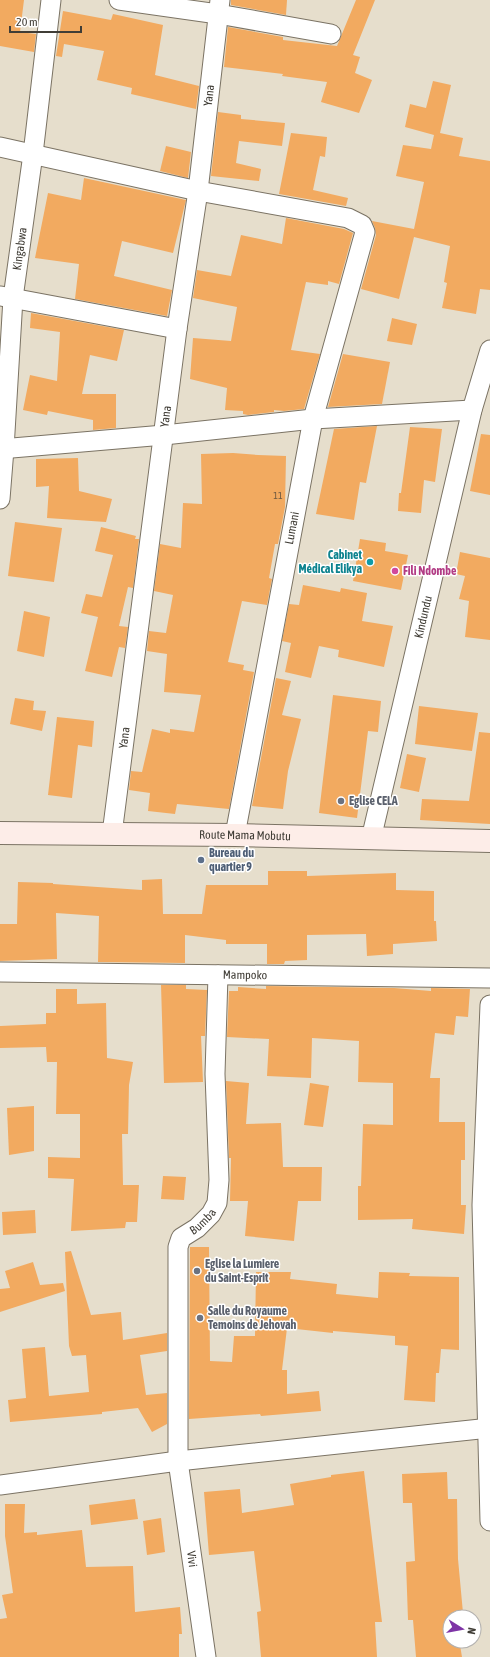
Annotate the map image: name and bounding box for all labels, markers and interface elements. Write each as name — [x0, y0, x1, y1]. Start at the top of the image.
scale bar — [10, 8, 81, 34]
text: 20 m — [16, 15, 38, 29]
street label: Yana — [201, 84, 217, 107]
street label: Kingabwa — [10, 227, 30, 271]
street label: Yana — [157, 405, 174, 428]
house number: 11 — [273, 490, 283, 501]
street label: Lumani — [282, 510, 302, 546]
place label: Cabinet Médical Elikya — [299, 548, 363, 576]
marker: Cabinet Médical Elikya — [365, 557, 375, 567]
place label: Fili Ndombe — [403, 564, 457, 578]
marker: Fili Ndombe — [390, 566, 400, 576]
street label: Kindundu — [411, 594, 435, 640]
street label: Yana — [116, 726, 133, 749]
place label: Eglise CELA — [349, 794, 398, 808]
marker: Eglise CELA — [336, 796, 346, 806]
street label: Route Mama Mobutu — [199, 828, 291, 843]
place label: Bureau du quartier 9 — [209, 846, 254, 874]
marker: Bureau du quartier 9 — [196, 855, 206, 865]
street label: Mampoko — [223, 968, 268, 982]
street label: Bumba — [187, 1207, 219, 1238]
place label: Eglise la Lumiere du Saint-Esprit — [205, 1257, 280, 1285]
marker: Eglise la Lumiere du Saint-Esprit — [192, 1266, 202, 1276]
place label: Salle du Royaume Temoins de Jehovah — [208, 1304, 297, 1332]
marker: Salle du Royaume Temoins de Jehovah — [195, 1313, 205, 1323]
street label: Vivi — [184, 1550, 200, 1568]
north arrow — [442, 1609, 482, 1649]
text: N — [465, 1627, 478, 1635]

